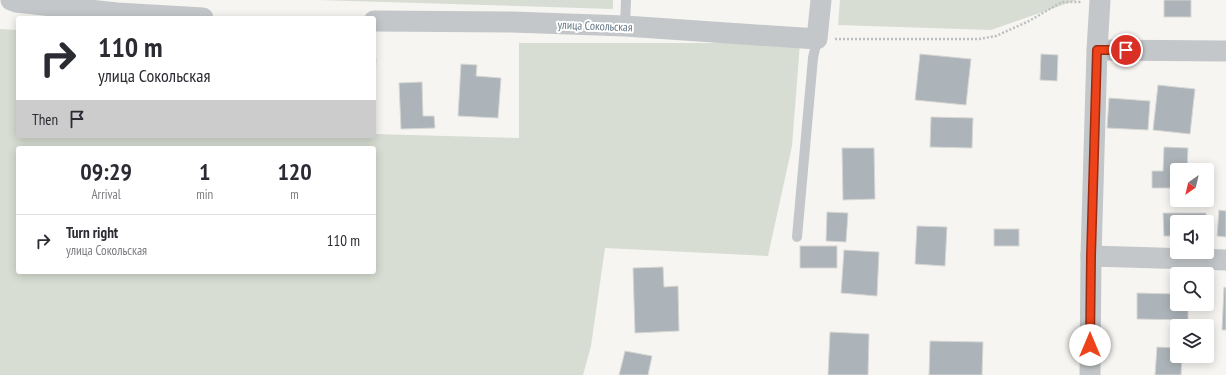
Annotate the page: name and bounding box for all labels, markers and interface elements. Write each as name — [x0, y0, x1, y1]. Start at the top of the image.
street label: улица Сокольская — [557, 17, 633, 34]
text: 110 m — [98, 28, 162, 65]
icon: right — [32, 32, 84, 84]
pin — [1109, 33, 1143, 67]
icon: arrive — [1115, 39, 1137, 61]
text: улица Сокольская — [98, 64, 210, 87]
icon: arrive — [66, 108, 88, 130]
text: Then — [32, 110, 58, 129]
text: 09:29 — [80, 156, 132, 187]
text: 1 — [199, 156, 210, 187]
text: 120 — [277, 156, 312, 187]
north arrow — [1170, 163, 1214, 207]
map controls — [1170, 163, 1214, 363]
text: Arrival — [91, 186, 121, 203]
text: min — [196, 186, 213, 203]
text: m — [290, 186, 299, 203]
button: sound — [1170, 215, 1214, 259]
text: Turn right — [66, 223, 118, 242]
icon: right — [32, 230, 54, 252]
text: 110 m — [327, 231, 360, 250]
text: улица Сокольская — [66, 242, 147, 259]
button: search — [1170, 267, 1214, 311]
button: layers — [1170, 319, 1214, 363]
position arrow — [1069, 324, 1111, 366]

